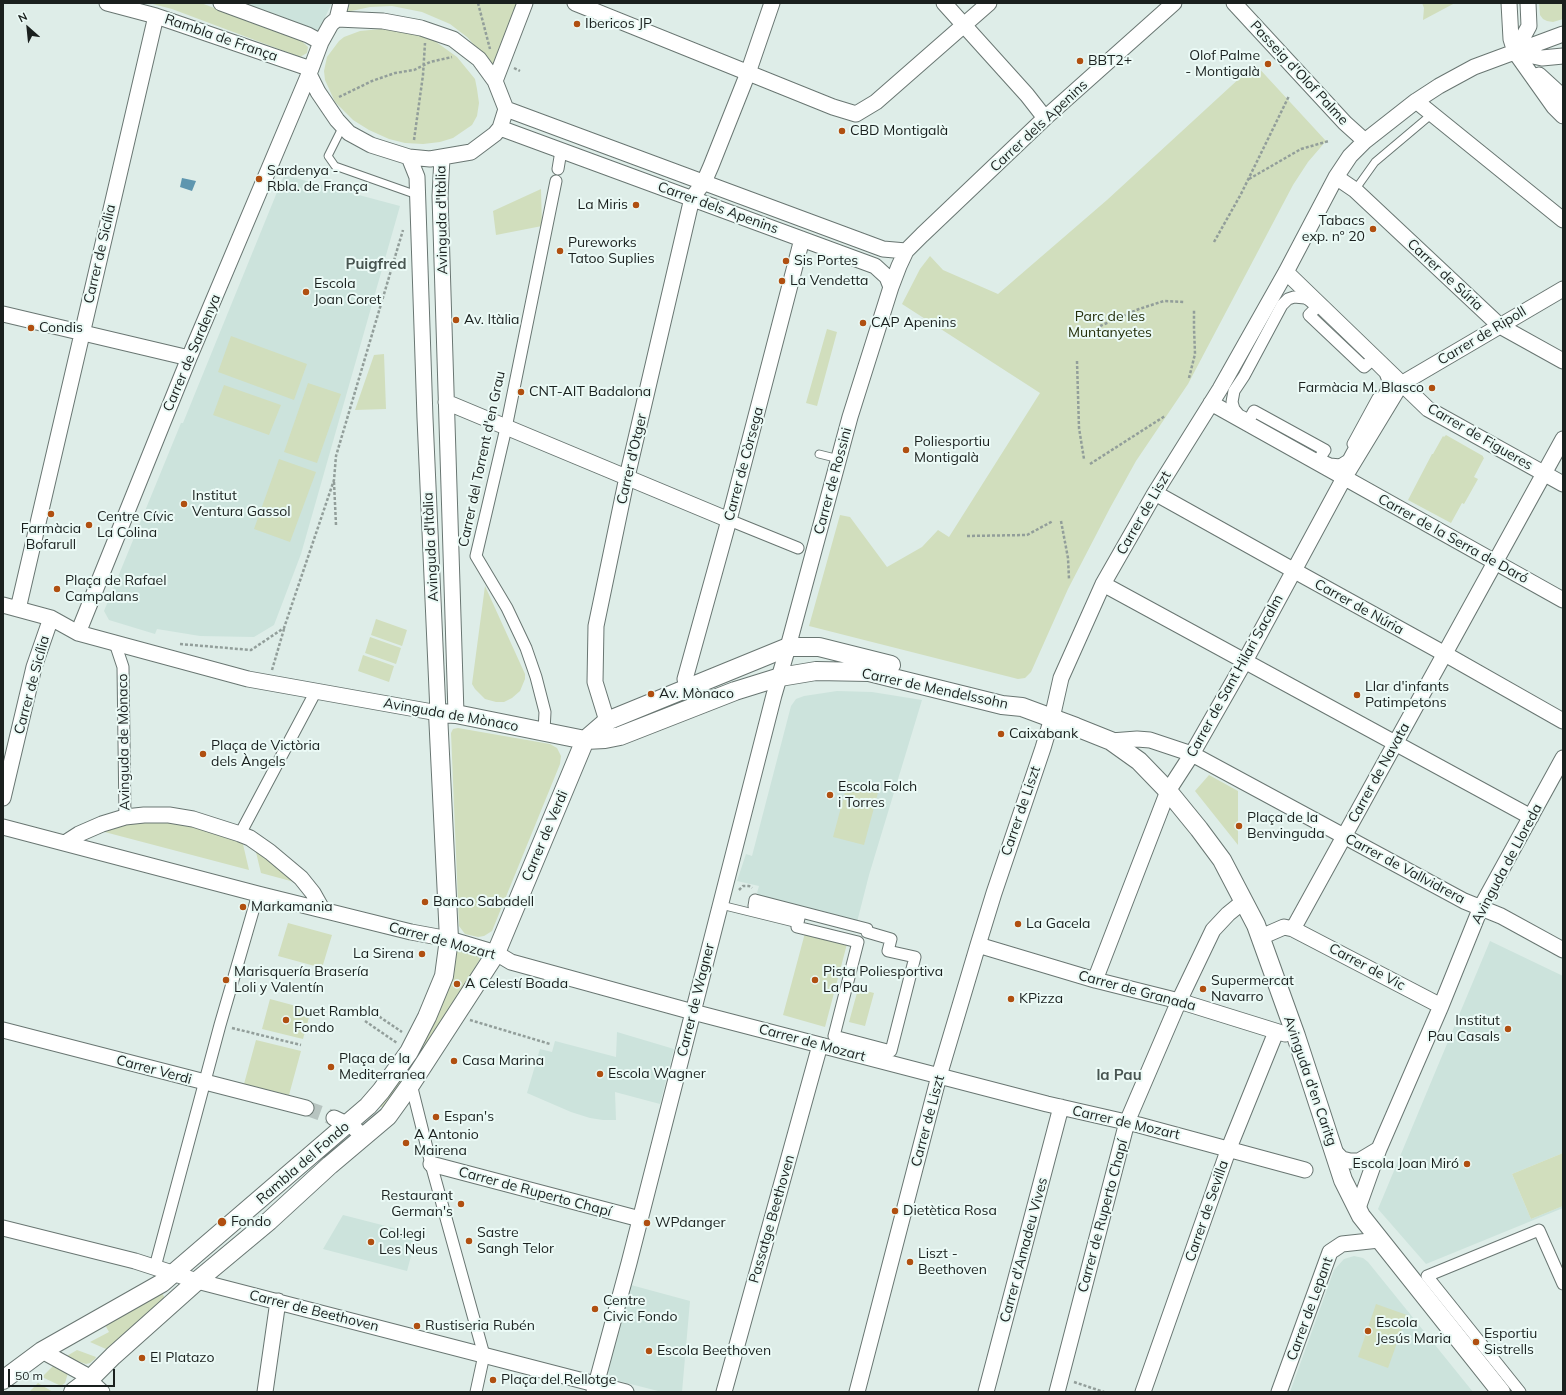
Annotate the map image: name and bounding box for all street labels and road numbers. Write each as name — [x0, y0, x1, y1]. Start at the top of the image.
street label: Rambla de França — [162, 11, 280, 65]
street label: Passeig d'Olof Palme — [1246, 17, 1352, 129]
street label: Carrer dels Apenins — [987, 77, 1091, 175]
street label: Avinguda d'Itàlia — [433, 165, 451, 275]
street label: Carrer dels Apenins — [655, 178, 781, 238]
street label: Carrer de Sicília — [80, 203, 120, 305]
street label: Carrer de Súria — [1404, 236, 1486, 314]
street label: Carrer de Sardenya — [160, 292, 224, 414]
street label: Carrer de Ripoll — [1435, 303, 1529, 369]
street label: Carrer del Torrent d'en Grau — [455, 369, 509, 549]
street label: Carrer de Figueres — [1424, 400, 1536, 474]
street label: Carrer de Còrsega — [721, 405, 767, 523]
street label: Carrer d'Otger — [613, 412, 651, 506]
street label: Carrer de Rossini — [811, 426, 855, 536]
street label: Carrer de Liszt — [1113, 468, 1175, 558]
street label: Carrer de la Serra de Daró — [1375, 491, 1531, 587]
street label: Avinguda d'Itàlia — [420, 492, 442, 602]
street label: Carrer de Núria — [1312, 576, 1406, 638]
street label: Carrer de Sant Hilari Sacalm — [1183, 592, 1287, 760]
street label: Carrer de Sicília — [11, 634, 53, 736]
street label: Carrer de Mendelssohn — [860, 665, 1010, 713]
street label: Avinguda de Mònaco — [114, 673, 134, 811]
street label: Avinguda de Mònaco — [382, 695, 520, 735]
street label: Carrer de Navata — [1345, 720, 1413, 826]
street label: Carrer de Liszt — [998, 764, 1044, 858]
street label: Carrer de Verdi — [518, 788, 572, 884]
street label: Avinguda de Lloreda — [1468, 801, 1546, 927]
street label: Carrer de Vallvidrera — [1342, 830, 1468, 908]
street label: Carrer de Mozart — [387, 919, 497, 963]
street label: Carrer de Vic — [1326, 940, 1408, 994]
street label: Carrer de Wagner — [674, 942, 718, 1058]
street label: Carrer de Granada — [1076, 967, 1198, 1015]
street label: Avinguda d'en Caritg — [1280, 1014, 1340, 1148]
street label: Carrer de Mozart — [757, 1021, 867, 1065]
street label: Carrer Verdi — [114, 1052, 194, 1088]
street label: Carrer de Liszt — [908, 1074, 948, 1168]
street label: Carrer de Mozart — [1071, 1102, 1181, 1144]
street label: Rambla del Fondo — [253, 1118, 353, 1208]
street label: Carrer de Ruperto Chapí — [1075, 1138, 1131, 1294]
street label: Passatge Beethoven — [746, 1153, 798, 1285]
street label: Carrer de Sevilla — [1182, 1158, 1232, 1264]
street label: Carrer de Ruperto Chapí — [457, 1164, 613, 1220]
street label: Carrer d'Amadeu Vives — [997, 1176, 1051, 1324]
street label: Carrer de Lepant — [1283, 1255, 1337, 1363]
street label: Carrer de Beethoven — [248, 1287, 380, 1335]

